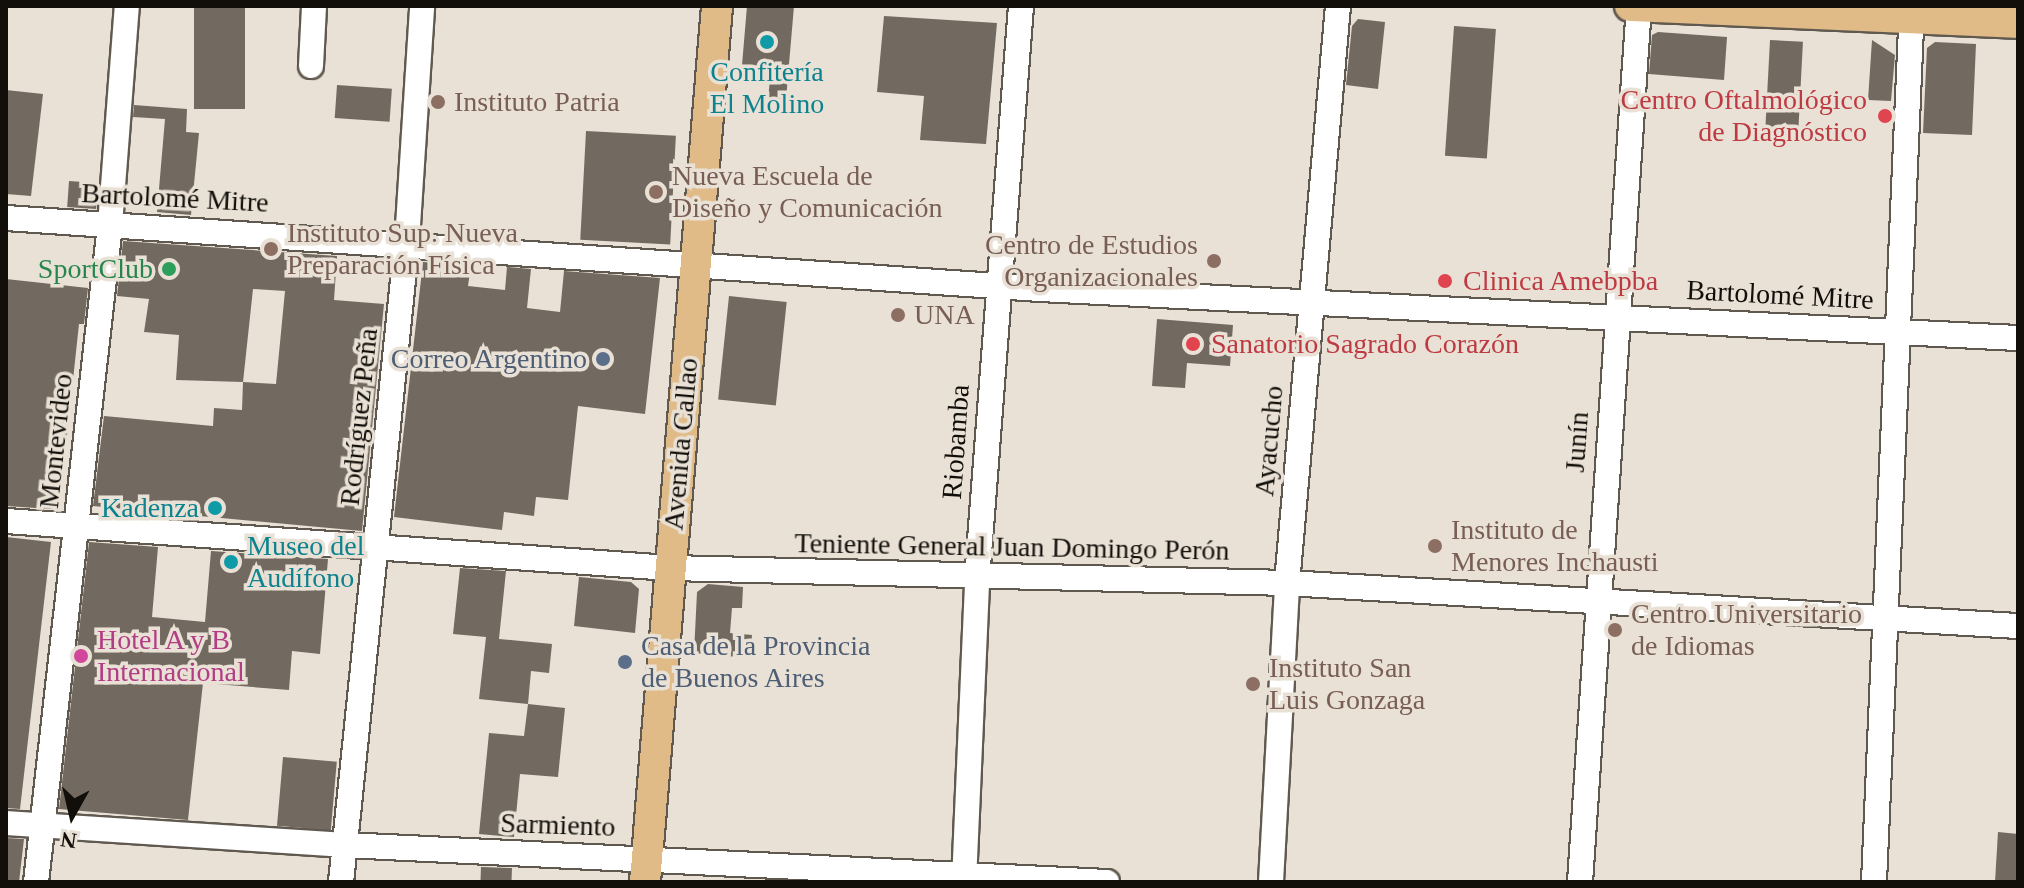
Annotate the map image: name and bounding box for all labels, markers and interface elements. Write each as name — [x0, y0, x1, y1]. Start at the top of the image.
marker: Confitería El Molino — [758, 33, 776, 51]
place label: Confitería El Molino — [710, 55, 824, 121]
place label: Centro Oftalmológico de Diagnóstico — [1620, 83, 1867, 149]
place label: Instituto Patria — [454, 85, 620, 119]
marker: Instituto Patria — [429, 93, 447, 111]
marker: Centro Oftalmológico de Diagnóstico — [1874, 105, 1896, 127]
place label: Nueva Escuela de Diseño y Comunicación — [672, 159, 943, 225]
street label: Bartolomé Mitre — [81, 176, 269, 220]
marker: Nueva Escuela de Diseño y Comunicación — [647, 183, 665, 201]
place label: Instituto Sup. Nueva Preparación Física — [287, 216, 518, 282]
place label: Centro de Estudios Organizacionales — [985, 228, 1198, 294]
marker: Instituto Sup. Nueva Preparación Física — [262, 240, 280, 258]
place label: SportClub — [38, 252, 153, 286]
marker: Centro de Estudios Organizacionales — [1205, 252, 1223, 270]
marker: SportClub — [160, 260, 178, 278]
place label: Clinica Amebpba — [1463, 264, 1660, 298]
marker: Clinica Amebpba — [1434, 270, 1456, 292]
street label: Bartolomé Mitre — [1686, 273, 1874, 317]
place label: UNA — [914, 298, 975, 332]
marker: UNA — [889, 306, 907, 324]
street label: Rodríguez Peña — [333, 327, 385, 507]
place label: Sanatorio Sagrado Corazón — [1211, 327, 1519, 361]
marker: Sanatorio Sagrado Corazón — [1182, 333, 1204, 355]
place label: Correo Argentino — [389, 342, 587, 376]
marker: Correo Argentino — [594, 350, 612, 368]
street label: Avenida Callao — [657, 356, 705, 532]
street label: Montevideo — [32, 372, 80, 510]
street label: Riobamba — [935, 383, 977, 501]
street label: Ayacucho — [1247, 384, 1291, 498]
street label: Junín — [1558, 411, 1596, 473]
place label: Kadenza — [101, 491, 199, 525]
marker: Kadenza — [206, 499, 224, 517]
place label: Instituto de Menores Inchausti — [1451, 513, 1659, 579]
street label: Teniente General Juan Domingo Perón — [794, 526, 1230, 568]
place label: Museo del Audífono — [247, 529, 364, 595]
marker: Instituto de Menores Inchausti — [1426, 537, 1444, 555]
marker: Museo del Audífono — [222, 553, 240, 571]
place label: Centro Universitario de Idiomas — [1631, 597, 1862, 663]
marker: Centro Universitario de Idiomas — [1606, 621, 1624, 639]
place label: Hotel A y B Internacional — [97, 623, 245, 689]
place label: Casa de la Provincia de Buenos Aires — [641, 629, 870, 695]
marker: Hotel A y B Internacional — [72, 647, 90, 665]
place label: Instituto San Luis Gonzaga — [1269, 651, 1425, 717]
marker: Casa de la Provincia de Buenos Aires — [616, 653, 634, 671]
marker: Instituto San Luis Gonzaga — [1244, 675, 1262, 693]
north arrow — [32, 776, 112, 856]
street label: Sarmiento — [500, 806, 616, 844]
text: N — [59, 827, 78, 854]

